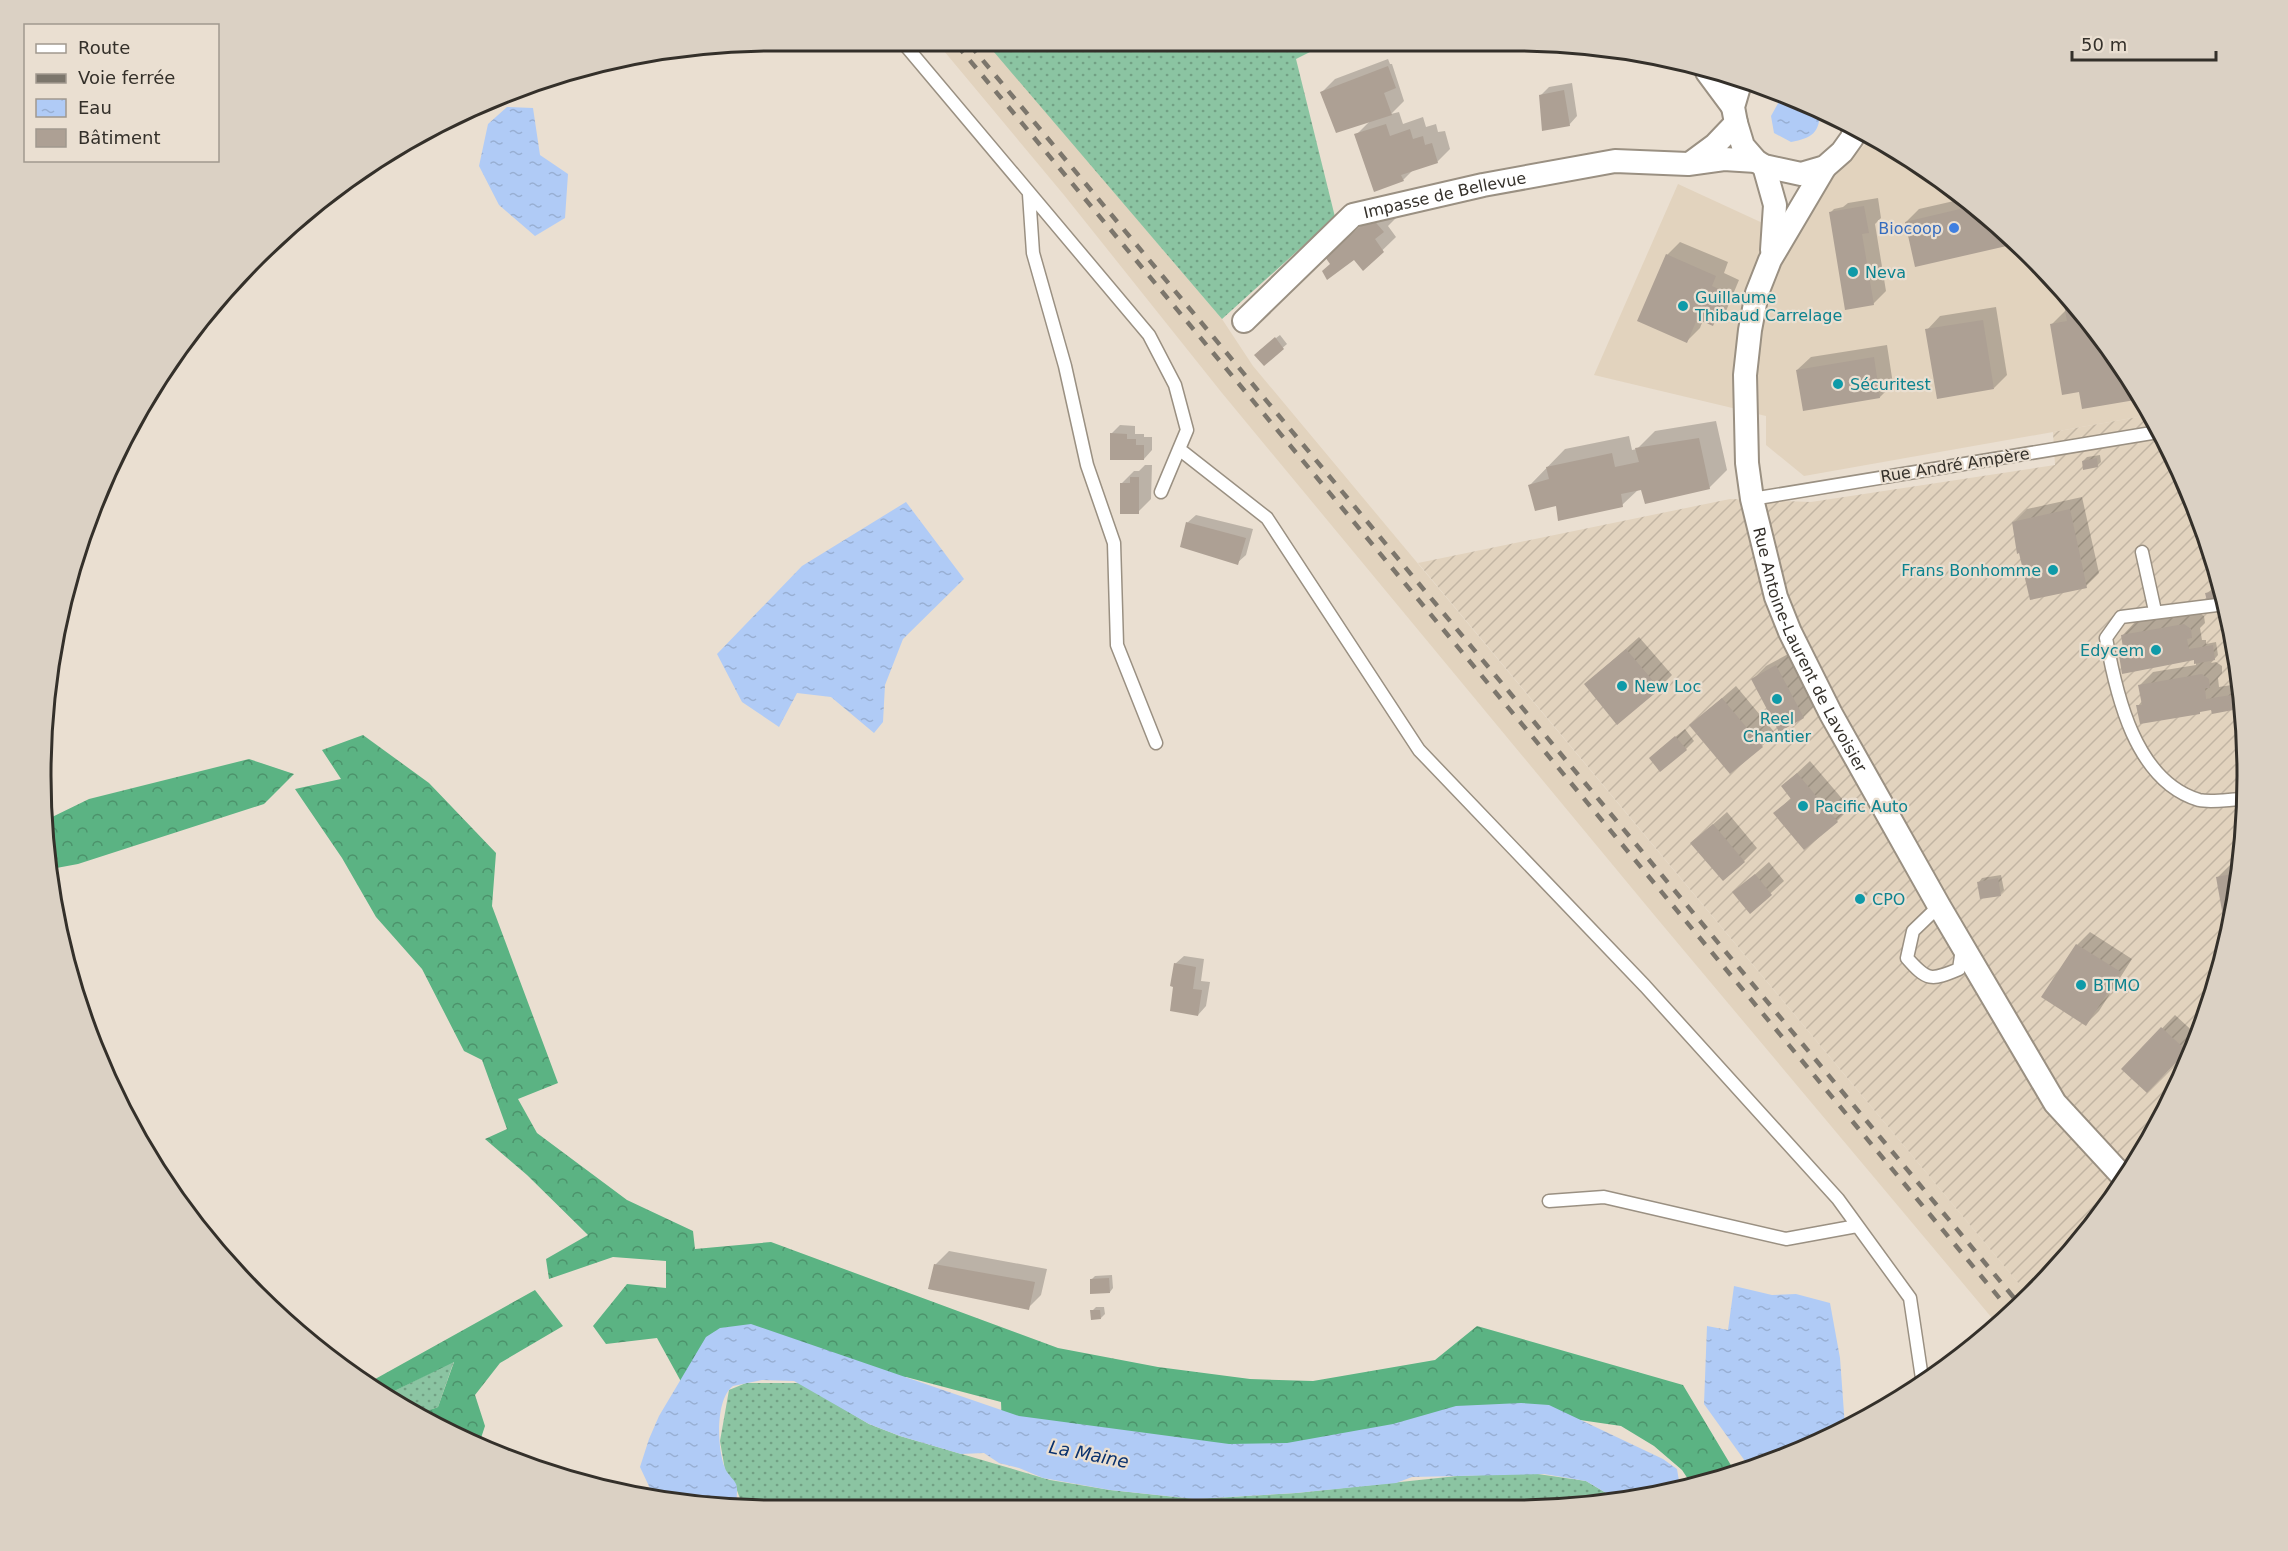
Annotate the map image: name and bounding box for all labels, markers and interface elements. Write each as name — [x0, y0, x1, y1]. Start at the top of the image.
legend — [24, 24, 219, 162]
scale bar — [2072, 24, 2216, 62]
text: 50 m — [2081, 34, 2127, 55]
text: Route — [78, 37, 130, 58]
text: Voie ferrée — [78, 67, 175, 88]
text: Eau — [78, 97, 112, 118]
text: Bâtiment — [78, 127, 161, 148]
street label: Impasse de Bellevue — [1362, 168, 1528, 222]
place label: Biocoop — [1878, 219, 1942, 238]
marker: Biocoop — [1947, 221, 1961, 235]
place label: Neva — [1865, 263, 1906, 282]
marker: Neva — [1846, 265, 1860, 279]
place label: Guillaume Thibaud Carrelage — [1694, 288, 1842, 325]
marker: Guillaume Thibaud Carrelage — [1676, 299, 1690, 313]
place label: Sécuritest — [1850, 375, 1931, 394]
marker: Sécuritest — [1831, 377, 1845, 391]
street label: Rue André Ampère — [1879, 444, 2031, 486]
street label: Rue Antoine-Laurent de Lavoisier — [1750, 525, 1871, 776]
place label: Frans Bonhomme — [1901, 561, 2041, 580]
marker: Frans Bonhomme — [2046, 563, 2060, 577]
place label: Edycem — [2080, 641, 2144, 660]
marker: Edycem — [2149, 643, 2163, 657]
place label: New Loc — [1634, 677, 1701, 696]
marker: New Loc — [1615, 679, 1629, 693]
marker: Reel Chantier — [1770, 692, 1784, 706]
place label: Reel Chantier — [1743, 709, 1812, 746]
place label: Pacific Auto — [1815, 797, 1908, 816]
marker: Pacific Auto — [1796, 799, 1810, 813]
place label: CPO — [1872, 890, 1905, 909]
marker: CPO — [1853, 892, 1867, 906]
place label: BTMO — [2093, 976, 2140, 995]
marker: BTMO — [2074, 978, 2088, 992]
water label: La Maine — [1047, 1436, 1131, 1472]

